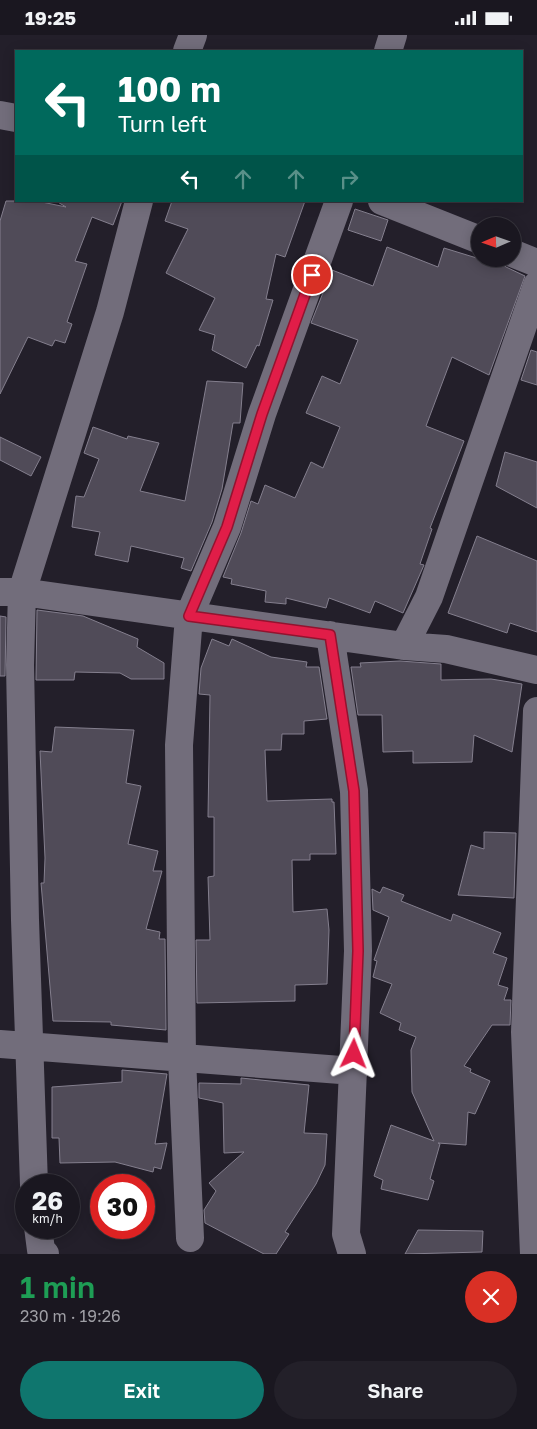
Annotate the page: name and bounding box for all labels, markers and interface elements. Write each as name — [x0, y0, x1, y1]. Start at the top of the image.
text: 19:25 — [25, 6, 76, 29]
text: 100 m — [118, 68, 221, 110]
icon: left — [35, 70, 100, 135]
text: Turn left — [118, 110, 207, 137]
icon: left — [176, 165, 204, 193]
icon: ahead — [229, 165, 257, 193]
icon: ahead — [282, 165, 310, 193]
icon: right — [335, 165, 363, 193]
north arrow — [471, 217, 521, 267]
map controls — [471, 217, 521, 267]
pin — [291, 254, 333, 296]
icon: arrive — [298, 261, 326, 289]
position arrow — [327, 1027, 379, 1079]
speed limit sign: 30 — [90, 1174, 155, 1239]
text: 26 — [32, 1185, 63, 1216]
text: km/h — [32, 1211, 63, 1226]
text: 1 min — [20, 1269, 95, 1305]
button: close — [465, 1271, 517, 1323]
text: 230 m · 19:26 — [20, 1306, 121, 1326]
button: Exit — [20, 1361, 264, 1419]
button: Share — [274, 1361, 517, 1419]

